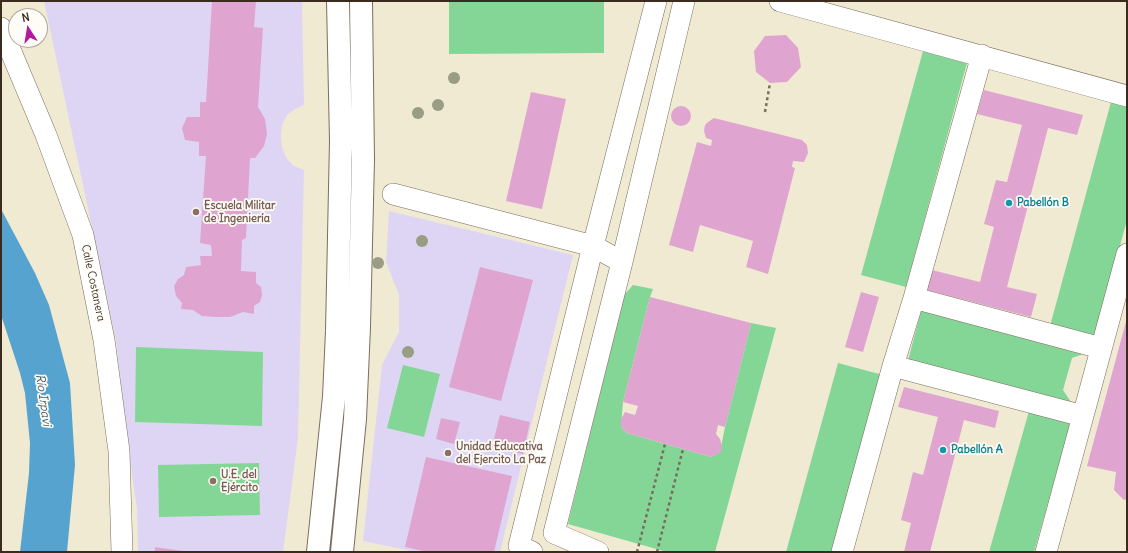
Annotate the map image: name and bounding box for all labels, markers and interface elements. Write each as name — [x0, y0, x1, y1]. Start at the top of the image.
north arrow — [8, 8, 48, 48]
text: N — [21, 10, 31, 25]
place label: Pabellón B — [1017, 196, 1069, 210]
marker: Pabellón B — [1004, 198, 1014, 208]
place label: Escuela Militar de Ingeniería — [204, 199, 275, 225]
marker: Escuela Militar de Ingeniería — [191, 207, 201, 217]
street label: Calle Costanera — [78, 243, 108, 323]
water label: Río Irpavi — [32, 373, 54, 427]
place label: Unidad Educativa del Ejercito La Paz — [456, 440, 546, 466]
place label: Pabellón A — [951, 443, 1003, 457]
marker: Pabellón A — [938, 445, 948, 455]
marker: Unidad Educativa del Ejercito La Paz — [443, 448, 453, 458]
place label: U.E. del Ejército — [221, 468, 258, 494]
marker: U.E. del Ejército — [208, 476, 218, 486]

